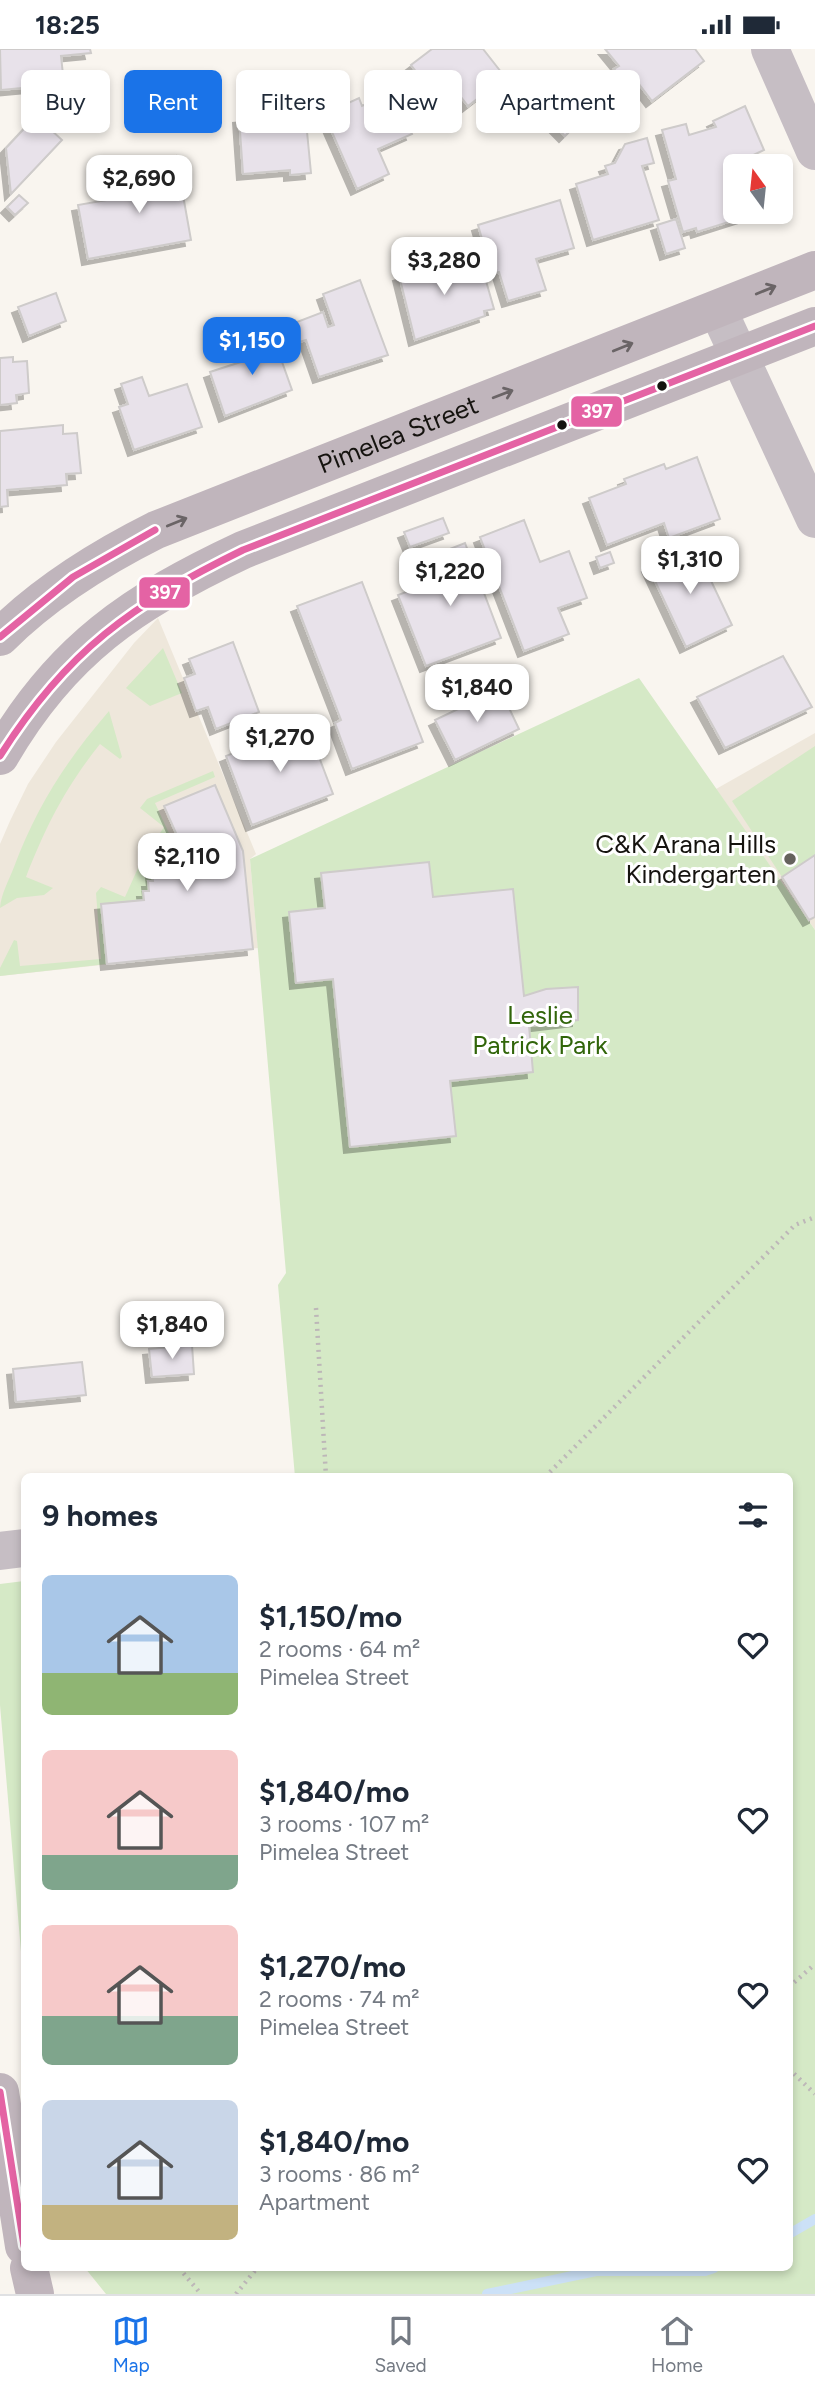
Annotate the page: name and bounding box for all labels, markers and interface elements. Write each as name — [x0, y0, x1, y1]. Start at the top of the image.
text: 18:25 — [35, 9, 100, 41]
chip: Buy — [21, 70, 110, 133]
chip: Rent — [124, 70, 222, 133]
chip: Filters — [236, 70, 350, 133]
chip: New — [364, 70, 462, 133]
chip: Apartment — [476, 70, 640, 133]
north arrow — [723, 154, 793, 224]
map controls — [723, 154, 793, 224]
pin: $2,690 — [82, 155, 196, 215]
text: $2,690 — [102, 164, 176, 192]
pin: $3,280 — [387, 237, 501, 297]
text: $3,280 — [407, 246, 481, 274]
one-way arrow — [755, 283, 777, 296]
pin: $1,150 — [195, 317, 309, 377]
text: $1,150 — [219, 326, 285, 354]
one-way arrow — [611, 340, 633, 353]
unlabelled marker — [655, 379, 669, 393]
one-way arrow — [491, 387, 513, 400]
street label: Pimelea Street — [313, 388, 483, 481]
line badge: 397 — [570, 395, 623, 428]
text: 397 — [581, 400, 613, 423]
unlabelled marker — [555, 418, 569, 432]
one-way arrow — [165, 514, 187, 527]
pin: $1,310 — [633, 537, 747, 596]
text: $1,310 — [657, 545, 723, 573]
pin: $1,220 — [393, 549, 507, 608]
text: $1,220 — [415, 557, 485, 585]
line badge: 397 — [138, 576, 191, 609]
text: 397 — [149, 581, 181, 604]
pin: $1,840 — [420, 665, 534, 724]
text: $1,840 — [441, 673, 513, 701]
pin: $1,270 — [223, 715, 337, 774]
text: $1,270 — [245, 723, 315, 751]
place label: C&K Arana Hills Kindergarten — [595, 828, 776, 890]
pin: $2,110 — [130, 833, 244, 893]
text: $2,110 — [154, 842, 220, 870]
marker: C&K Arana Hills Kindergarten — [782, 851, 798, 867]
park label: Leslie Patrick Park — [472, 999, 608, 1061]
pin: $1,840 — [115, 1301, 229, 1361]
text: $1,840 — [136, 1310, 208, 1338]
icon: filters — [734, 1496, 772, 1534]
text: 9 homes — [42, 1497, 158, 1534]
text: $1,150/mo — [259, 1598, 402, 1635]
icon: home — [98, 1603, 182, 1687]
icon: heart — [734, 1626, 772, 1664]
text: 2 rooms · 64 m² — [259, 1635, 420, 1663]
text: Pimelea Street — [259, 1663, 409, 1691]
text: $1,840/mo — [259, 1773, 409, 1810]
icon: home — [98, 1778, 182, 1862]
icon: heart — [734, 1801, 772, 1839]
text: 3 rooms · 107 m² — [259, 1810, 429, 1838]
text: Pimelea Street — [259, 1838, 409, 1866]
text: $1,270/mo — [259, 1948, 406, 1985]
icon: home — [98, 1953, 182, 2037]
icon: heart — [734, 1976, 772, 2014]
text: 2 rooms · 74 m² — [259, 1985, 420, 2013]
text: Pimelea Street — [259, 2013, 409, 2041]
text: $1,840/mo — [259, 2123, 409, 2160]
icon: home — [98, 2128, 182, 2212]
icon: heart — [734, 2151, 772, 2189]
text: 3 rooms · 86 m² — [259, 2160, 420, 2188]
text: Apartment — [259, 2188, 370, 2216]
tab: Map — [112, 2312, 150, 2377]
tab: Saved — [374, 2312, 427, 2377]
tab: Home — [651, 2312, 703, 2377]

